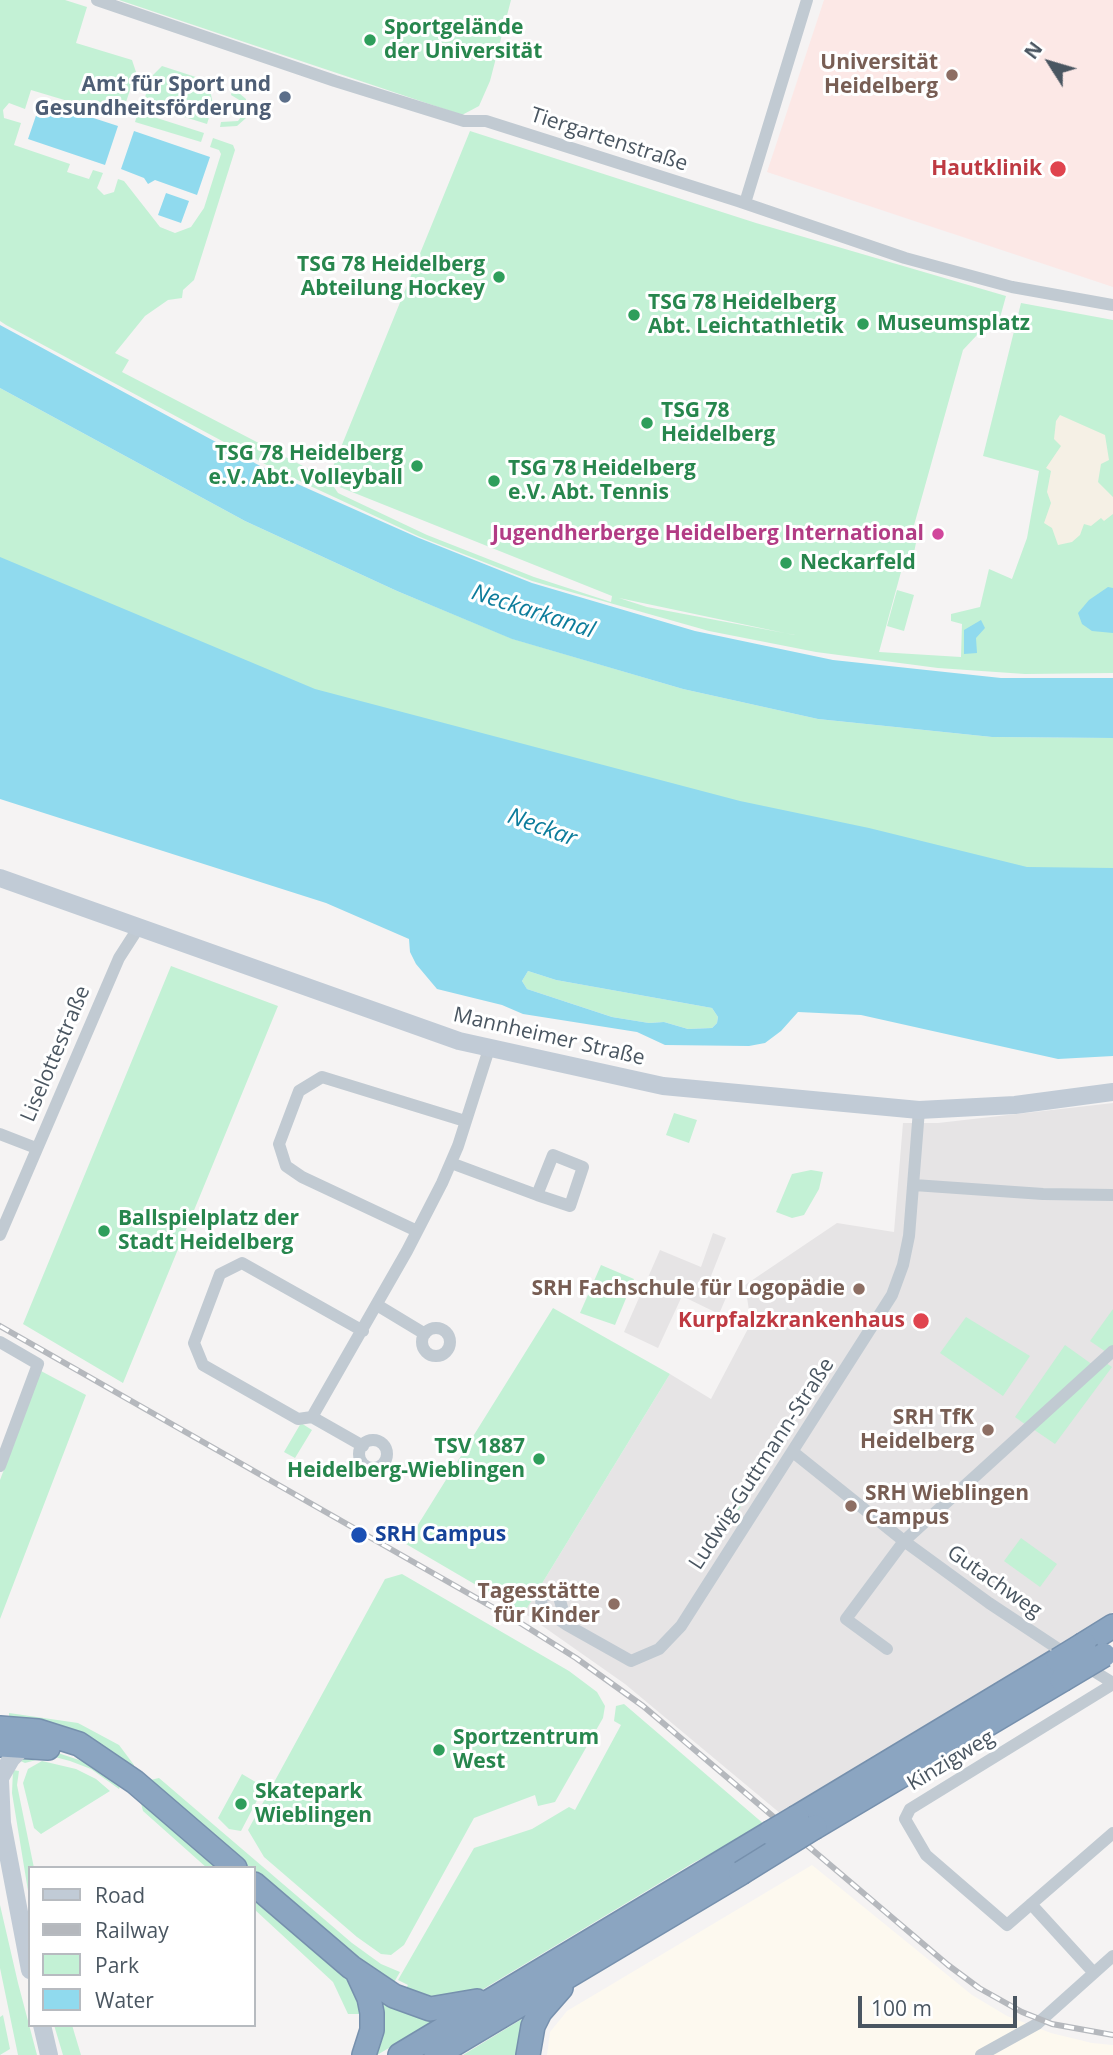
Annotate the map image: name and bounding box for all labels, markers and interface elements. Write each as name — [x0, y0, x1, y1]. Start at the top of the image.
place label: Sportgelände der Universität — [384, 15, 542, 65]
north arrow — [1015, 28, 1085, 98]
marker: Sportgelände der Universität — [362, 32, 378, 48]
text: N — [1018, 36, 1048, 64]
place label: Universität Heidelberg — [820, 50, 938, 100]
marker: Universität Heidelberg — [944, 67, 960, 83]
place label: Amt für Sport und Gesundheitsförderung — [35, 72, 271, 122]
marker: Amt für Sport und Gesundheitsförderung — [277, 89, 293, 105]
street label: Tiergartenstraße — [527, 103, 691, 177]
place label: Hautklinik — [931, 156, 1042, 182]
marker: Hautklinik — [1048, 159, 1068, 179]
place label: TSG 78 Heidelberg Abteilung Hockey — [297, 252, 485, 302]
marker: TSG 78 Heidelberg Abteilung Hockey — [491, 269, 507, 285]
place label: TSG 78 Heidelberg Abt. Leichtathletik — [648, 290, 844, 340]
marker: TSG 78 Heidelberg Abt. Leichtathletik — [626, 307, 642, 323]
place label: Museumsplatz — [877, 311, 1030, 337]
marker: Museumsplatz — [855, 316, 871, 332]
place label: TSG 78 Heidelberg — [661, 398, 775, 448]
marker: TSG 78 Heidelberg — [639, 415, 655, 431]
place label: TSG 78 Heidelberg e.V. Abt. Volleyball — [209, 441, 403, 491]
place label: TSG 78 Heidelberg e.V. Abt. Tennis — [508, 456, 696, 506]
marker: TSG 78 Heidelberg e.V. Abt. Volleyball — [409, 458, 425, 474]
marker: TSG 78 Heidelberg e.V. Abt. Tennis — [486, 473, 502, 489]
place label: Jugendherberge Heidelberg International — [492, 521, 924, 547]
marker: Jugendherberge Heidelberg International — [930, 526, 946, 542]
place label: Neckarfeld — [800, 550, 916, 576]
marker: Neckarfeld — [778, 555, 794, 571]
water label: Neckarkanal — [468, 579, 598, 645]
water label: Neckar — [504, 803, 580, 853]
street label: Liselottestraße — [16, 982, 96, 1126]
street label: Mannheimer Straße — [451, 1003, 647, 1071]
place label: Ballspielplatz der Stadt Heidelberg — [118, 1206, 299, 1256]
marker: Ballspielplatz der Stadt Heidelberg — [96, 1223, 112, 1239]
place label: SRH Fachschule für Logopädie — [531, 1276, 845, 1302]
marker: SRH Fachschule für Logopädie — [851, 1281, 867, 1297]
place label: Kurpfalzkrankenhaus — [678, 1308, 905, 1334]
marker: Kurpfalzkrankenhaus — [911, 1311, 931, 1331]
street label: Ludwig-Guttmann-Straße — [684, 1353, 840, 1575]
place label: SRH TfK Heidelberg — [860, 1405, 974, 1455]
marker: SRH TfK Heidelberg — [980, 1422, 996, 1438]
place label: TSV 1887 Heidelberg-Wieblingen — [287, 1434, 525, 1484]
marker: TSV 1887 Heidelberg-Wieblingen — [531, 1451, 547, 1467]
place label: SRH Wieblingen Campus — [865, 1481, 1029, 1531]
marker: SRH Wieblingen Campus — [843, 1498, 859, 1514]
place label: SRH Campus — [375, 1522, 506, 1548]
marker: SRH Campus — [349, 1525, 369, 1545]
street label: Gutachweg — [942, 1540, 1046, 1624]
place label: Tagesstätte für Kinder — [478, 1579, 600, 1629]
marker: Tagesstätte für Kinder — [606, 1596, 622, 1612]
place label: Sportzentrum West — [453, 1725, 599, 1775]
street label: Kinzigweg — [903, 1725, 999, 1797]
marker: Sportzentrum West — [431, 1742, 447, 1758]
place label: Skatepark Wieblingen — [255, 1779, 372, 1829]
marker: Skatepark Wieblingen — [233, 1796, 249, 1812]
legend — [28, 1866, 256, 2027]
text: Road — [95, 1881, 145, 1909]
text: Railway — [95, 1916, 169, 1944]
text: Park — [95, 1951, 139, 1979]
scale bar — [861, 1982, 1020, 2026]
text: Water — [95, 1986, 154, 2014]
text: 100 m — [871, 1994, 932, 2022]

